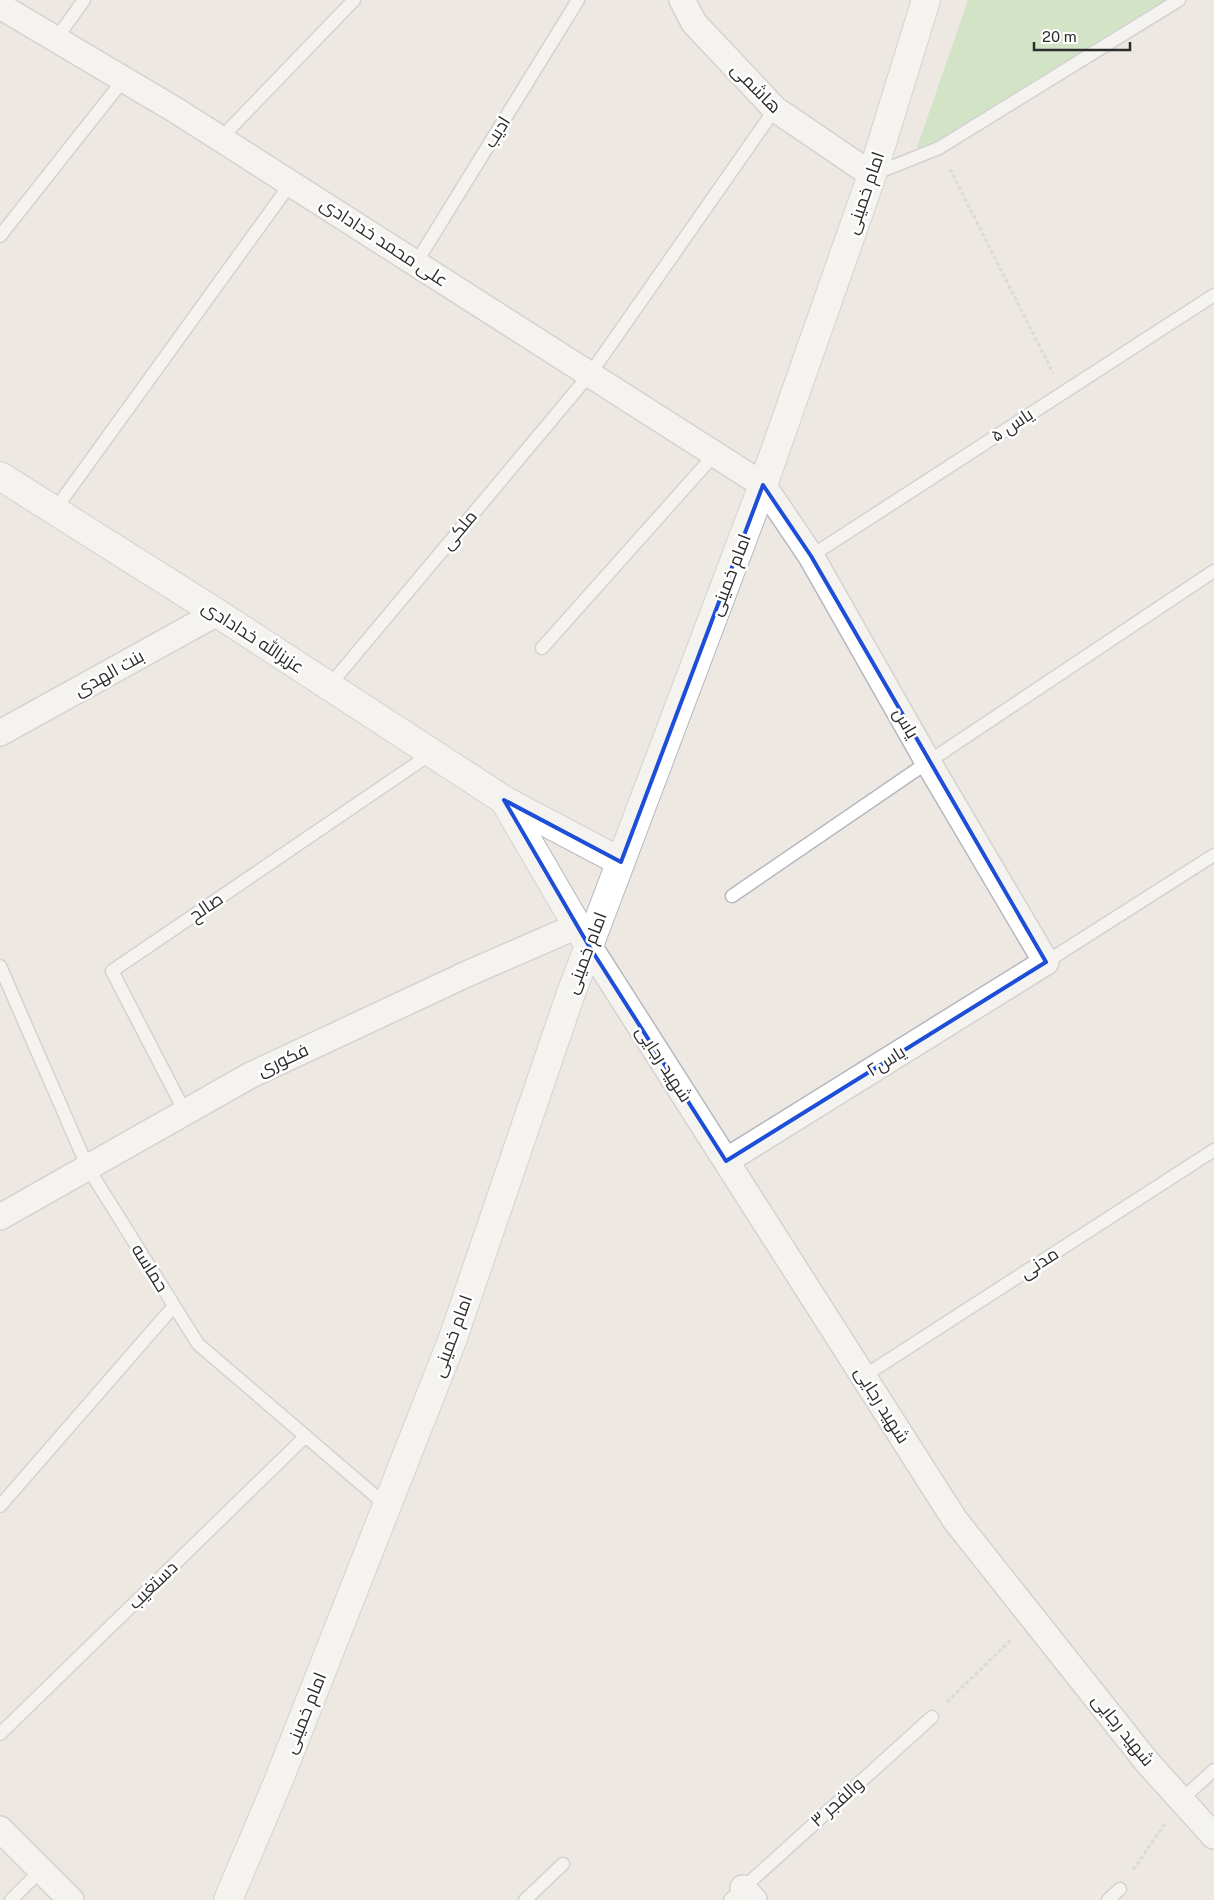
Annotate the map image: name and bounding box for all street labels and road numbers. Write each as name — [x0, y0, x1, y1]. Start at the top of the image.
street label: هاشمی — [726, 58, 786, 118]
street label: ادیب — [479, 112, 514, 151]
street label: امام خمینی — [841, 149, 890, 238]
street label: علی محمد خدادادی — [316, 193, 452, 291]
street label: یاس ۵ — [987, 403, 1037, 447]
street label: ملکی — [436, 506, 482, 554]
street label: امام خمینی — [704, 531, 757, 619]
street label: عزیزالله خدادادی — [198, 595, 309, 678]
street label: بنت الهدی — [70, 645, 148, 701]
street label: یاس — [888, 704, 924, 742]
street label: صالح — [185, 888, 228, 927]
street label: امام خمینی — [560, 909, 613, 997]
street label: شهید رجایی — [631, 1022, 697, 1106]
street label: فکوری — [254, 1039, 312, 1081]
street label: یاس۲ — [863, 1041, 910, 1081]
street label: حماسه — [128, 1240, 173, 1296]
street label: مدنی — [1015, 1242, 1063, 1284]
street label: امام خمینی — [427, 1292, 478, 1381]
street label: شهید رجایی — [850, 1362, 914, 1448]
street label: دستغیب — [124, 1556, 182, 1613]
street label: امام خمینی — [279, 1669, 332, 1757]
street label: شهید رجایی — [1087, 1689, 1159, 1771]
street label: والفجر ۳ — [806, 1772, 868, 1832]

